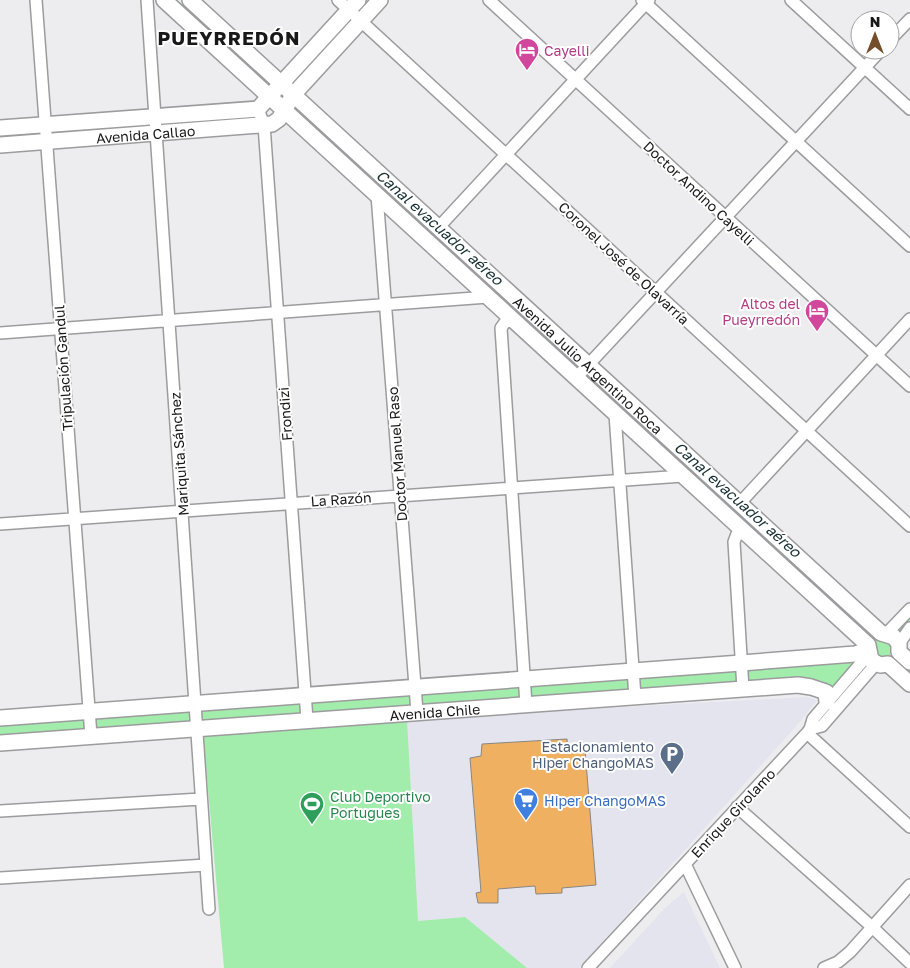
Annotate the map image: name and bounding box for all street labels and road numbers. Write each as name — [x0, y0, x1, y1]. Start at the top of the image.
street label: Avenida Callao — [95, 121, 196, 146]
street label: Doctor Andino Cayelli — [640, 137, 758, 249]
street label: Coronel José de Olavarría — [555, 198, 693, 328]
street label: Avenida Julio Argentino Roca — [510, 292, 666, 437]
street label: Tripulación Gandul — [50, 305, 76, 431]
street label: Doctor Manuel Raso — [384, 386, 410, 522]
street label: Frondizi — [275, 387, 295, 441]
street label: Mariquita Sánchez — [166, 392, 192, 516]
street label: La Razón — [310, 488, 372, 510]
street label: Avenida Chile — [389, 700, 481, 723]
street label: Enrique Girolamo — [687, 765, 779, 861]

